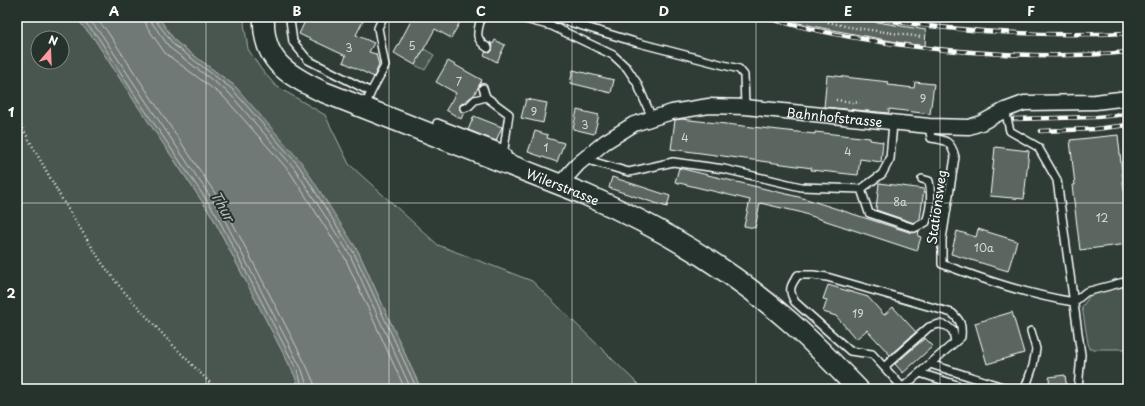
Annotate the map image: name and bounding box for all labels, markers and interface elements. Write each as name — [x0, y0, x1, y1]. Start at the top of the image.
text: A — [109, 1, 119, 20]
text: B — [293, 1, 302, 20]
text: C — [476, 1, 486, 20]
text: D — [659, 1, 669, 20]
text: E — [844, 1, 852, 20]
text: F — [1027, 1, 1035, 20]
north arrow — [30, 30, 70, 70]
text: N — [47, 31, 61, 50]
house number: 5 — [408, 37, 416, 54]
house number: 3 — [345, 39, 353, 56]
house number: 7 — [456, 73, 462, 90]
house number: 9 — [920, 90, 926, 107]
text: 1 — [8, 102, 14, 121]
street label: Bahnhofstrasse — [785, 102, 884, 131]
house number: 9 — [531, 103, 537, 120]
house number: 3 — [581, 116, 589, 133]
house number: 4 — [681, 129, 689, 146]
house number: 1 — [544, 139, 549, 156]
house number: 4 — [844, 143, 852, 160]
street label: Wilerstrasse — [524, 163, 603, 209]
street label: Stationsweg — [921, 168, 951, 246]
water label: Thur — [206, 187, 241, 227]
house number: 8a — [893, 193, 907, 210]
house number: 12 — [1096, 209, 1109, 226]
house number: 10a — [974, 239, 994, 256]
text: 2 — [6, 283, 16, 302]
house number: 19 — [852, 305, 864, 322]

